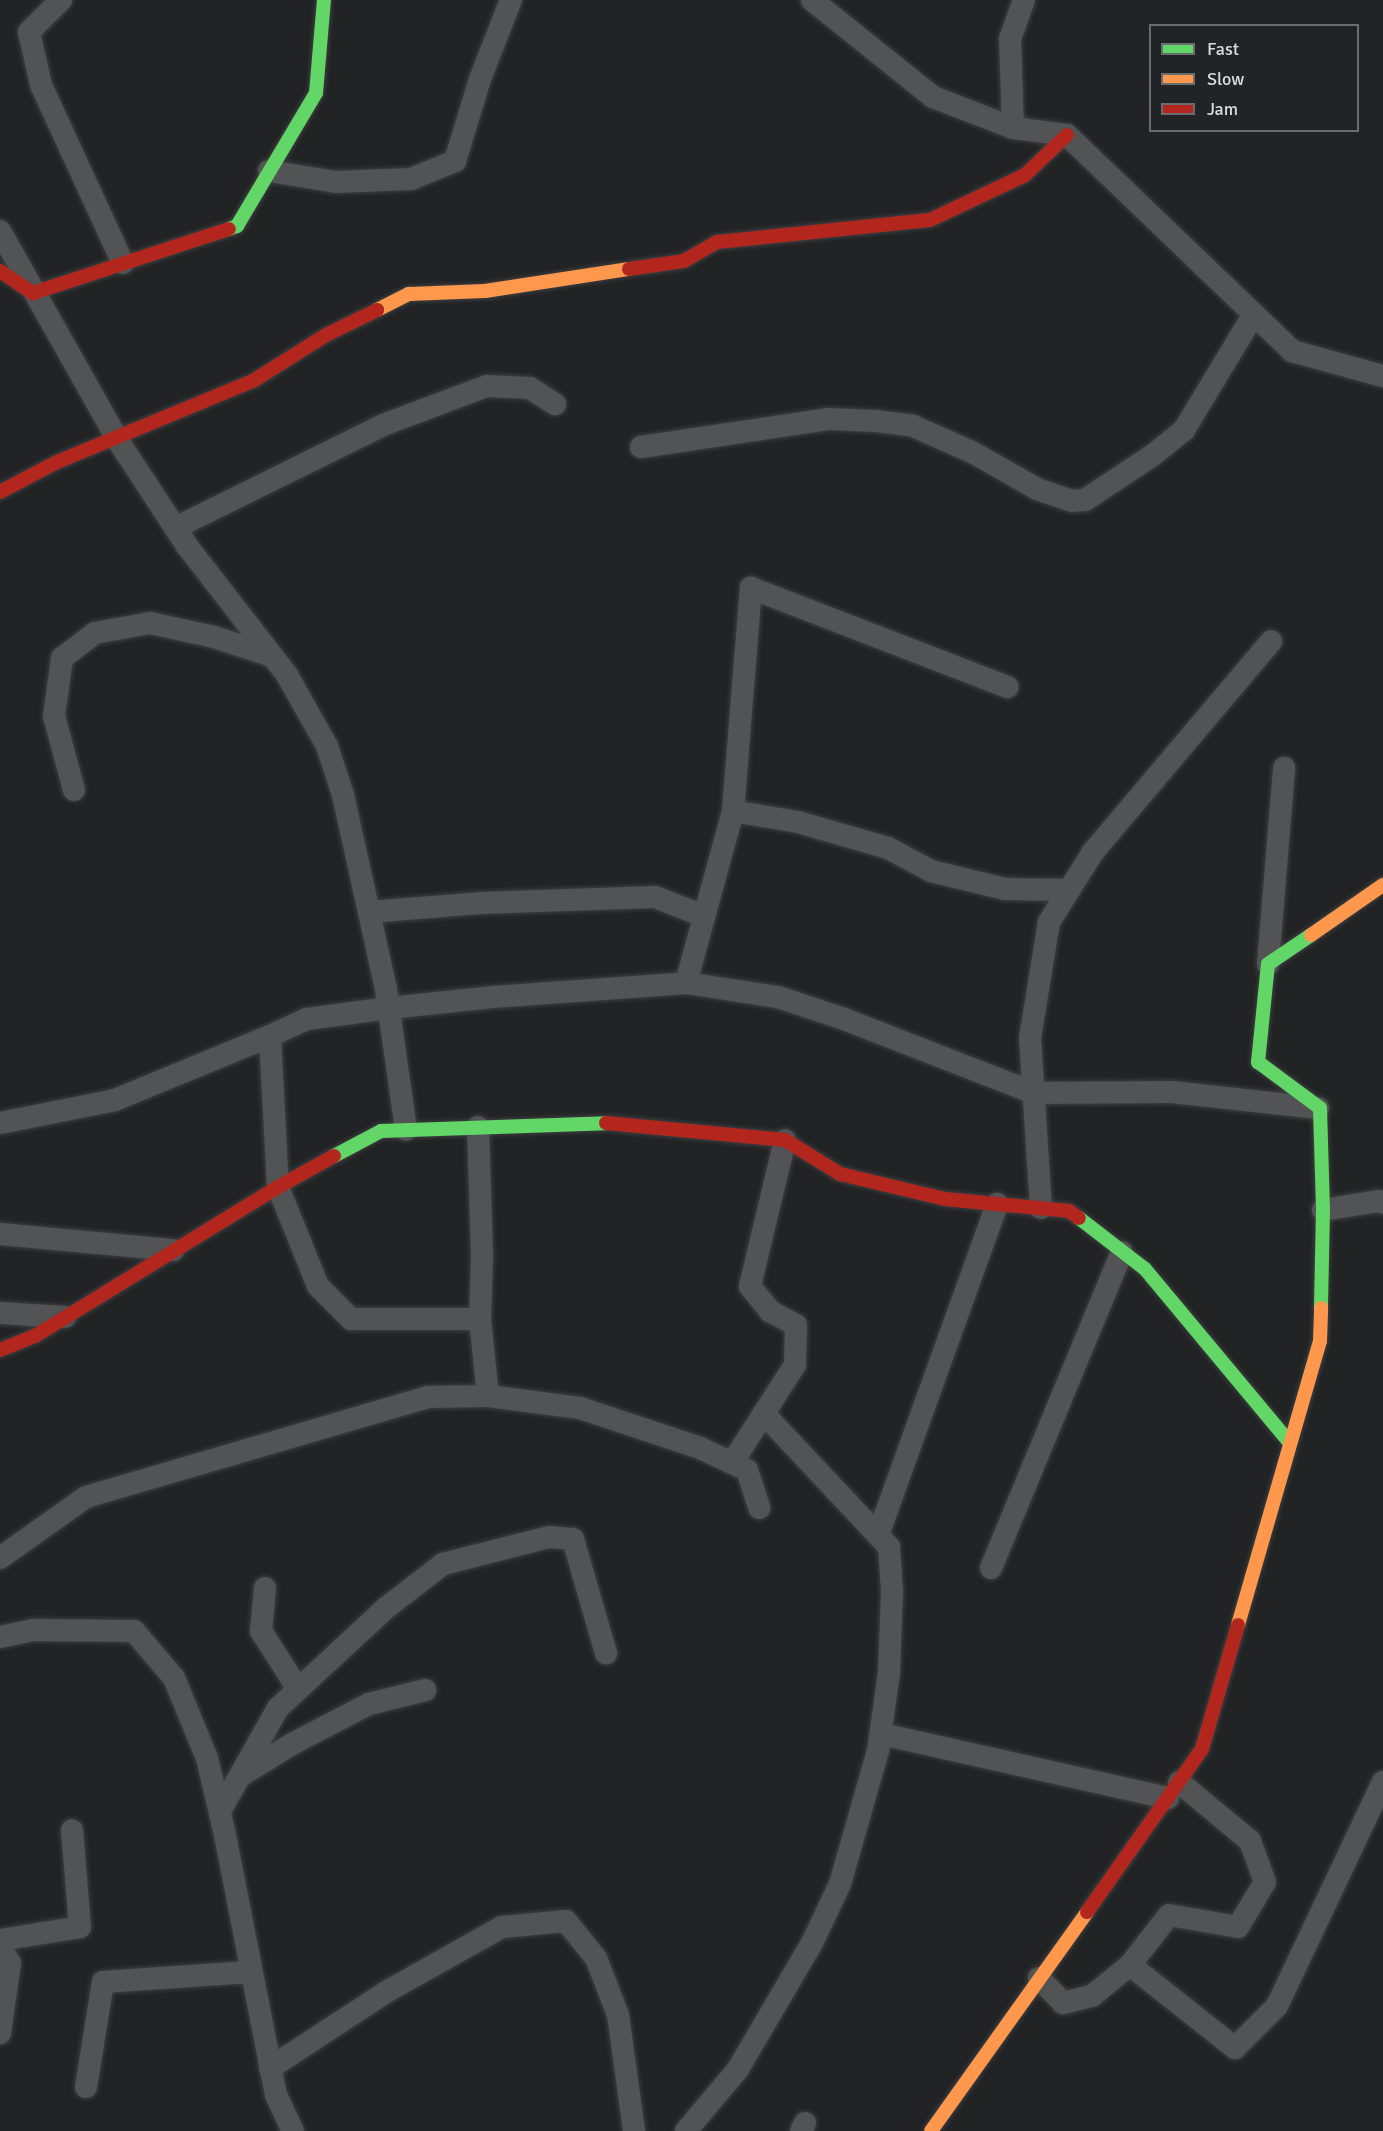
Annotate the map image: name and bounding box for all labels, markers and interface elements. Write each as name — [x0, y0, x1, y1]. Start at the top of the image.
legend — [1149, 24, 1359, 132]
text: Fast — [1207, 38, 1239, 60]
text: Slow — [1207, 68, 1244, 90]
text: Jam — [1207, 98, 1238, 120]

